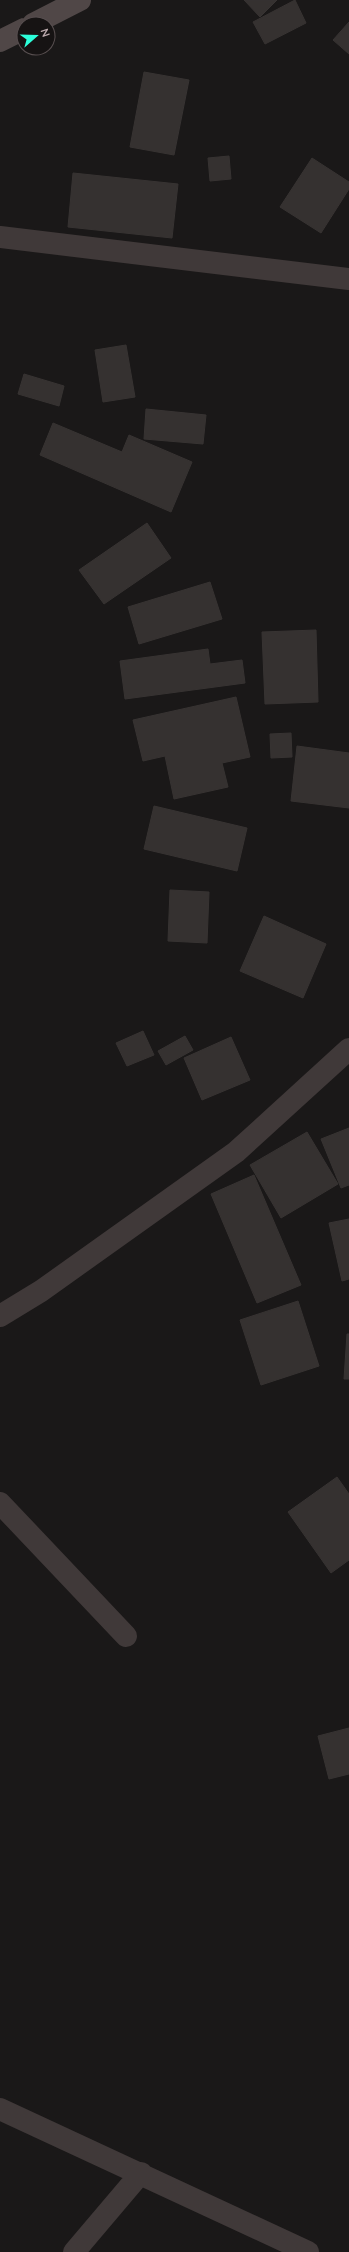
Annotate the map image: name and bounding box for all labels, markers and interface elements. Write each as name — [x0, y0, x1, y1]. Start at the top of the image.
north arrow — [16, 16, 56, 56]
text: N — [37, 26, 53, 39]

